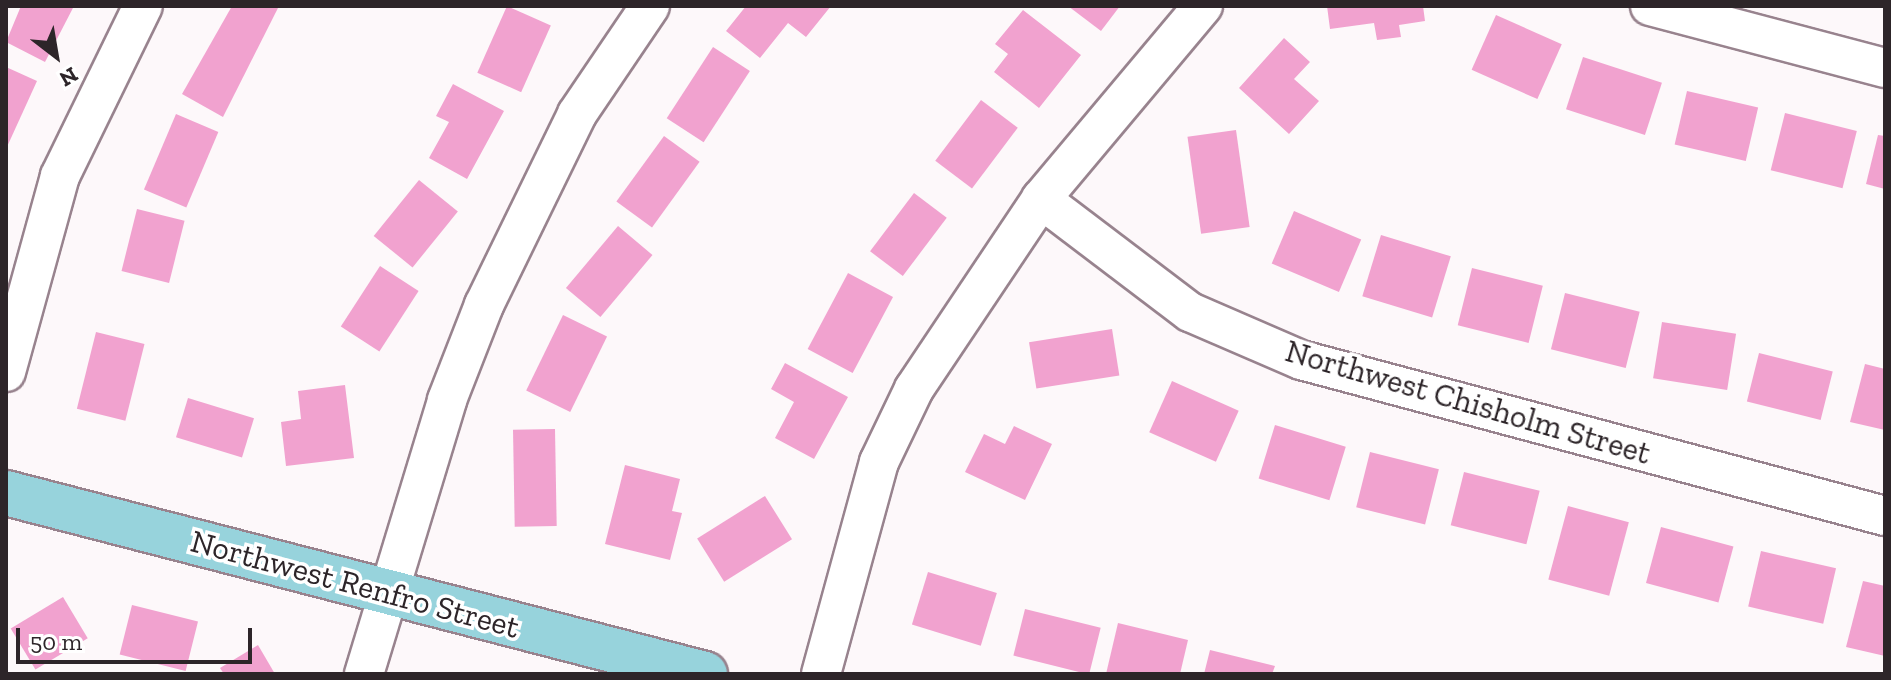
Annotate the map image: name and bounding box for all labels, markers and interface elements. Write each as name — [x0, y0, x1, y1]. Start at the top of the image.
north arrow — [16, 16, 96, 96]
text: N — [55, 61, 83, 93]
street label: Northwest Chisholm Street — [1281, 331, 1655, 473]
street label: Northwest Renfro Street — [186, 522, 524, 646]
scale bar — [20, 612, 256, 662]
text: 50 m — [30, 627, 82, 656]

